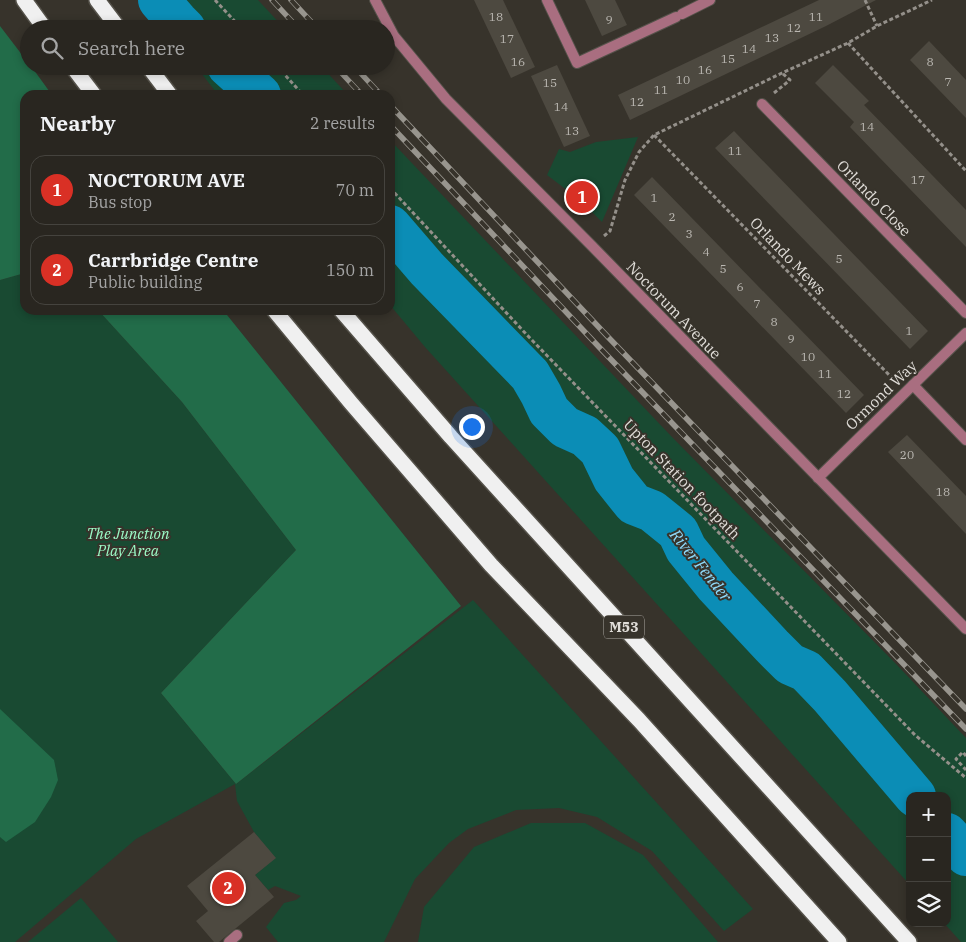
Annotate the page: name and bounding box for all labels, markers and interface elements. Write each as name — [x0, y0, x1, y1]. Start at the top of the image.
house number: 18 — [489, 9, 503, 24]
house number: 11 — [809, 9, 823, 24]
house number: 9 — [605, 12, 613, 27]
search box — [20, 20, 395, 75]
house number: 12 — [787, 20, 801, 35]
house number: 13 — [765, 30, 779, 45]
house number: 17 — [500, 31, 514, 46]
icon: search — [38, 34, 66, 62]
text: Search here — [78, 36, 185, 60]
house number: 14 — [742, 41, 756, 56]
house number: 15 — [721, 51, 735, 66]
house number: 16 — [511, 54, 525, 69]
house number: 8 — [926, 54, 934, 69]
house number: 16 — [698, 62, 712, 77]
house number: 10 — [676, 72, 690, 87]
house number: 7 — [944, 74, 952, 89]
house number: 15 — [543, 75, 557, 90]
house number: 11 — [654, 82, 668, 97]
house number: 12 — [630, 94, 644, 109]
house number: 14 — [554, 99, 568, 114]
text: Nearby — [40, 109, 116, 137]
text: 2 results — [310, 113, 375, 133]
house number: 14 — [860, 119, 874, 134]
house number: 13 — [565, 123, 579, 138]
house number: 11 — [728, 143, 742, 158]
street label: Orlando Close — [833, 156, 915, 240]
text: NOCTORUM AVE — [88, 168, 245, 192]
house number: 17 — [911, 172, 925, 187]
pin: 1 — [566, 178, 598, 216]
text: 1 — [52, 180, 62, 200]
text: 70 m — [336, 180, 374, 200]
house number: 1 — [650, 190, 658, 205]
text: Bus stop — [88, 192, 152, 212]
house number: 2 — [668, 209, 676, 224]
street label: Orlando Mews — [746, 213, 830, 299]
house number: 3 — [685, 226, 693, 241]
house number: 4 — [702, 244, 710, 259]
text: Carrbridge Centre — [88, 248, 258, 272]
house number: 5 — [835, 251, 843, 266]
street label: Noctorum Avenue — [623, 257, 725, 363]
text: 2 — [52, 260, 62, 280]
text: 150 m — [326, 260, 374, 280]
house number: 5 — [719, 261, 727, 276]
text: Public building — [88, 272, 202, 292]
house number: 6 — [736, 279, 744, 294]
house number: 7 — [753, 296, 761, 311]
house number: 8 — [770, 314, 778, 329]
house number: 1 — [905, 323, 913, 338]
house number: 9 — [787, 331, 795, 346]
house number: 10 — [801, 349, 815, 364]
street label: Ormond Way — [841, 356, 921, 434]
house number: 11 — [818, 366, 832, 381]
house number: 12 — [837, 386, 851, 401]
your location — [459, 414, 485, 440]
street label: Upton Station footpath — [620, 415, 744, 543]
house number: 20 — [900, 447, 914, 462]
house number: 18 — [936, 484, 950, 499]
park label: The Junction Play Area — [86, 524, 170, 560]
water label: River Fender — [665, 524, 737, 606]
road number: M53 — [604, 616, 644, 638]
map controls — [906, 792, 951, 927]
button: + — [906, 792, 951, 837]
button: − — [906, 837, 951, 882]
pin: 2 — [212, 869, 244, 907]
button: layers — [906, 882, 951, 927]

